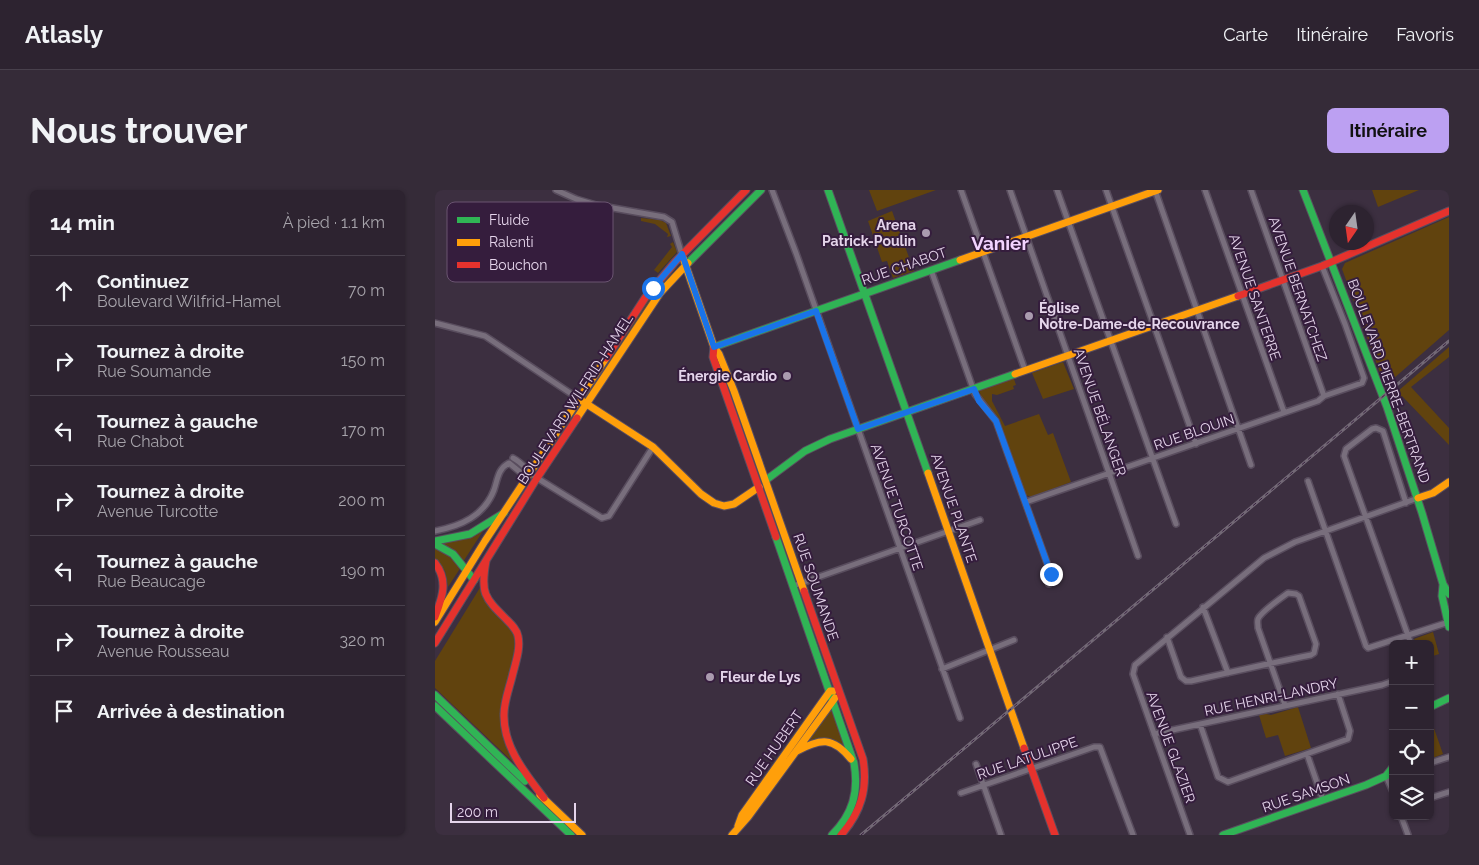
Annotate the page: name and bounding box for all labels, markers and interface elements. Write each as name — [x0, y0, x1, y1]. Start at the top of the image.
text: Atlasly — [25, 20, 103, 49]
text: Carte — [1223, 24, 1268, 45]
text: Itinéraire — [1296, 24, 1368, 45]
text: Favoris — [1396, 24, 1454, 45]
button: Itinéraire — [1327, 108, 1449, 153]
text: Nous trouver — [30, 110, 248, 151]
legend — [447, 202, 613, 282]
north arrow — [1329, 205, 1374, 250]
text: 14 min — [50, 210, 115, 235]
text: Fluide — [489, 212, 529, 228]
text: À pied · 1.1 km — [283, 213, 385, 232]
street label: AVENUE BERNATCHEZ — [1266, 215, 1330, 364]
place label: Arena Patrick-Poulin — [822, 217, 916, 249]
marker: Arena Patrick-Poulin — [920, 227, 932, 239]
district label: Vanier — [971, 232, 1030, 254]
street label: AVENUE SANTERRE — [1226, 232, 1284, 362]
text: Ralenti — [489, 234, 534, 250]
street label: RUE CHABOT — [859, 244, 949, 288]
text: Bouchon — [489, 257, 547, 273]
text: Continuez — [97, 270, 189, 292]
icon: ahead — [50, 277, 78, 305]
route start — [642, 277, 665, 300]
street label: BOULEVARD PIERRE-BERTRAND — [1345, 277, 1433, 485]
text: 70 m — [348, 281, 385, 300]
text: Boulevard Wilfrid-Hamel — [97, 292, 281, 311]
place label: Église Notre-Dame-de-Recouvrance — [1039, 299, 1240, 332]
marker: Église Notre-Dame-de-Recouvrance — [1023, 310, 1035, 322]
street label: BOULEVARD WILFRID-HAMEL — [514, 311, 636, 487]
text: Tournez à droite — [97, 340, 244, 362]
street label: AVENUE BÉLANGER — [1071, 346, 1130, 478]
icon: right — [50, 347, 78, 375]
text: 150 m — [341, 351, 385, 370]
text: Rue Soumande — [97, 362, 211, 381]
place label: Énergie Cardio — [678, 367, 778, 384]
marker: Énergie Cardio — [781, 370, 793, 382]
text: Tournez à gauche — [97, 410, 258, 432]
street label: RUE BLOUIN — [1152, 411, 1236, 453]
icon: left — [50, 417, 78, 445]
text: 170 m — [341, 421, 385, 440]
text: Rue Chabot — [97, 432, 184, 451]
street label: AVENUE TURCOTTE — [868, 441, 926, 573]
street label: AVENUE PLANTE — [928, 451, 980, 565]
text: Tournez à droite — [97, 480, 244, 502]
icon: right — [50, 487, 78, 515]
text: 200 m — [338, 491, 385, 510]
text: Avenue Turcotte — [97, 502, 218, 521]
street label: RUE SOUMANDE — [790, 531, 842, 643]
text: Tournez à gauche — [97, 550, 258, 572]
icon: left — [50, 557, 78, 585]
text: 190 m — [340, 561, 385, 580]
route end — [1040, 563, 1063, 586]
text: Rue Beaucage — [97, 572, 205, 591]
text: Tournez à droite — [97, 620, 244, 642]
icon: right — [50, 627, 78, 655]
text: 320 m — [340, 631, 385, 650]
map controls — [1389, 640, 1434, 820]
button: + — [1389, 640, 1434, 685]
text: Avenue Rousseau — [97, 642, 230, 661]
place label: Fleur de Lys — [720, 669, 801, 685]
marker: Fleur de Lys — [704, 671, 716, 683]
street label: RUE HENRI-LANDRY — [1203, 675, 1339, 719]
button: − — [1389, 685, 1434, 730]
street label: AVENUE GLAZIER — [1143, 689, 1199, 805]
icon: arrive — [50, 697, 78, 725]
text: Arrivée à destination — [97, 700, 285, 722]
street label: RUE HUBERT — [742, 707, 806, 789]
button: locate — [1389, 730, 1434, 775]
street label: RUE LATULIPPE — [975, 733, 1079, 783]
street label: RUE SAMSON — [1260, 771, 1352, 815]
button: layers — [1389, 775, 1434, 820]
scale bar — [450, 800, 576, 823]
text: 200 m — [457, 804, 498, 820]

